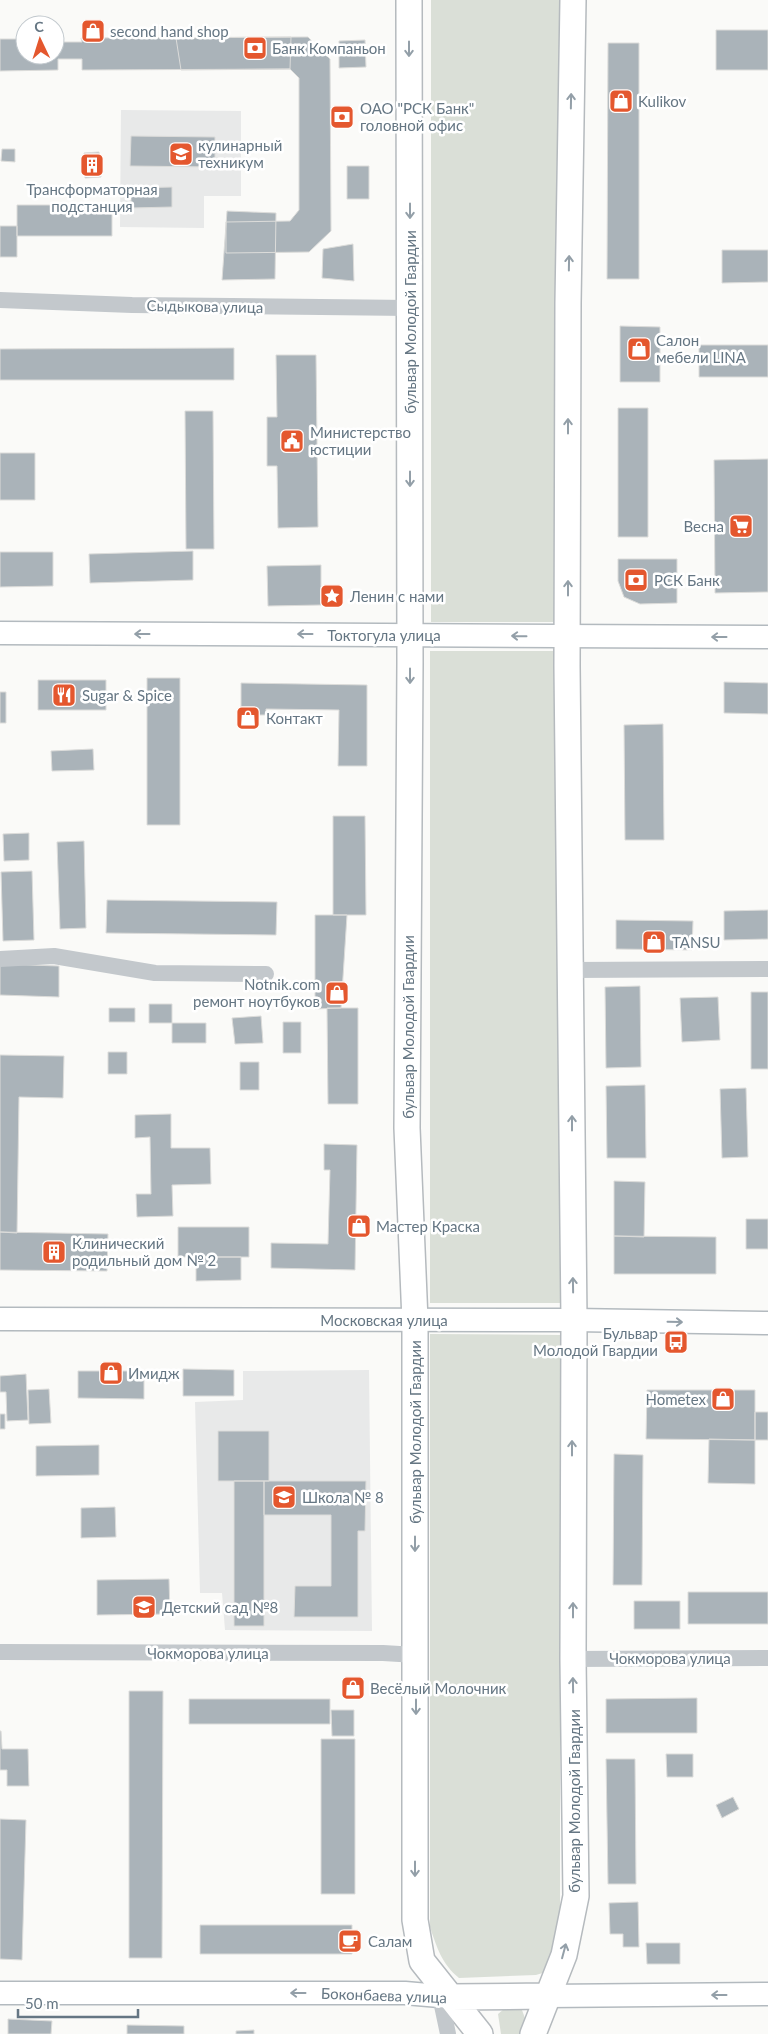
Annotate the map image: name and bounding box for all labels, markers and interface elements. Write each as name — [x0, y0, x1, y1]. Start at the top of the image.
north arrow — [15, 15, 65, 65]
text: С — [34, 18, 45, 35]
shop icon: second hand shop — [80, 18, 106, 44]
place label: second hand shop — [110, 22, 229, 40]
bank icon: Банк Компаньон — [242, 35, 268, 61]
place label: Банк Компаньон — [272, 39, 386, 57]
one-way arrow — [404, 40, 414, 56]
shop icon: Kulikov — [608, 88, 634, 114]
place label: Kulikov — [638, 92, 687, 110]
one-way arrow — [567, 93, 576, 109]
place label: ОАО "РСК Банк" головной офис — [360, 99, 474, 134]
bank icon: ОАО "РСК Банк" головной офис — [329, 104, 355, 130]
place label: кулинарный техникум — [198, 136, 282, 171]
school or university icon: кулинарный техникум — [168, 141, 194, 167]
building icon: Трансформаторная подстанция — [79, 152, 105, 178]
place label: Трансформаторная подстанция — [26, 180, 158, 215]
one-way arrow — [405, 202, 415, 219]
street label: бульвар Молодой Гвардии — [401, 230, 419, 414]
one-way arrow — [564, 256, 574, 272]
street label: Сыдыкова улица — [147, 296, 263, 316]
place label: Салон мебели LINA — [656, 331, 747, 366]
shop icon: Салон мебели LINA — [626, 336, 652, 362]
one-way arrow — [563, 418, 573, 434]
place label: Министерство юстиции — [310, 423, 411, 458]
public building icon: Министерство юстиции — [279, 428, 305, 454]
one-way arrow — [405, 470, 415, 486]
supermarket icon: Весна — [728, 513, 754, 539]
place label: Весна — [683, 517, 724, 535]
bank icon: РСК Банк — [623, 567, 649, 593]
place label: РСК Банк — [654, 571, 720, 589]
one-way arrow — [563, 580, 573, 596]
place icon: Ленин с нами — [319, 583, 345, 609]
place label: Ленин с нами — [349, 587, 444, 605]
street label: Токтогула улица — [327, 626, 441, 644]
one-way arrow — [135, 629, 151, 639]
one-way arrow — [297, 629, 314, 639]
one-way arrow — [511, 631, 528, 641]
one-way arrow — [712, 632, 728, 642]
one-way arrow — [405, 668, 415, 684]
restaurant icon: Sugar & Spice — [51, 682, 77, 708]
place label: Sugar & Spice — [82, 686, 172, 704]
shop icon: Контакт — [235, 705, 261, 731]
place label: Контакт — [266, 709, 323, 727]
shop icon: TANSU — [641, 929, 667, 955]
place label: TANSU — [672, 933, 721, 951]
street label: бульвар Молодой Гвардии — [399, 935, 417, 1119]
place label: Notnik.com ремонт ноутбуков — [193, 975, 320, 1010]
shop icon: Notnik.com ремонт ноутбуков — [324, 980, 350, 1006]
one-way arrow — [567, 1115, 577, 1131]
shop icon: Мастер Краска — [346, 1213, 372, 1239]
place label: Мастер Краска — [376, 1217, 480, 1235]
place label: Клинический родильный дом № 2 — [72, 1234, 216, 1269]
building icon: Клинический родильный дом № 2 — [41, 1239, 67, 1265]
one-way arrow — [568, 1277, 578, 1294]
street label: Московская улица — [320, 1311, 448, 1329]
one-way arrow — [666, 1317, 683, 1327]
place label: Бульвар Молодой Гвардии — [533, 1324, 658, 1359]
bus stop icon: Бульвар Молодой Гвардии — [663, 1329, 689, 1355]
street label: бульвар Молодой Гвардии — [406, 1340, 424, 1524]
shop icon: Имидж — [98, 1360, 124, 1386]
place label: Имидж — [128, 1364, 180, 1382]
shop icon: Hometex — [710, 1386, 736, 1412]
place label: Hometex — [645, 1390, 707, 1408]
one-way arrow — [567, 1440, 577, 1456]
school or university icon: Школа № 8 — [271, 1484, 297, 1510]
place label: Школа № 8 — [302, 1488, 384, 1506]
one-way arrow — [410, 1536, 420, 1552]
school or university icon: Детский сад №8 — [131, 1594, 157, 1620]
place label: Детский сад №8 — [162, 1598, 278, 1616]
one-way arrow — [568, 1602, 578, 1618]
street label: Чокморова улица — [147, 1644, 269, 1662]
street label: Чокморова улица — [609, 1649, 731, 1667]
shop icon: Весёлый Молочник — [340, 1675, 366, 1701]
one-way arrow — [568, 1677, 578, 1693]
place label: Весёлый Молочник — [370, 1679, 507, 1697]
one-way arrow — [411, 1698, 421, 1715]
street label: бульвар Молодой Гвардии — [565, 1709, 583, 1893]
one-way arrow — [410, 1861, 420, 1877]
cafe icon: Салам — [337, 1928, 363, 1954]
place label: Салам — [368, 1932, 412, 1950]
one-way arrow — [560, 1943, 570, 1959]
street label: Боконбаева улица — [321, 1984, 447, 2006]
scale bar — [18, 1986, 138, 2018]
one-way arrow — [290, 1988, 306, 1998]
one-way arrow — [712, 1990, 728, 2000]
text: 50 m — [25, 1994, 59, 2012]

